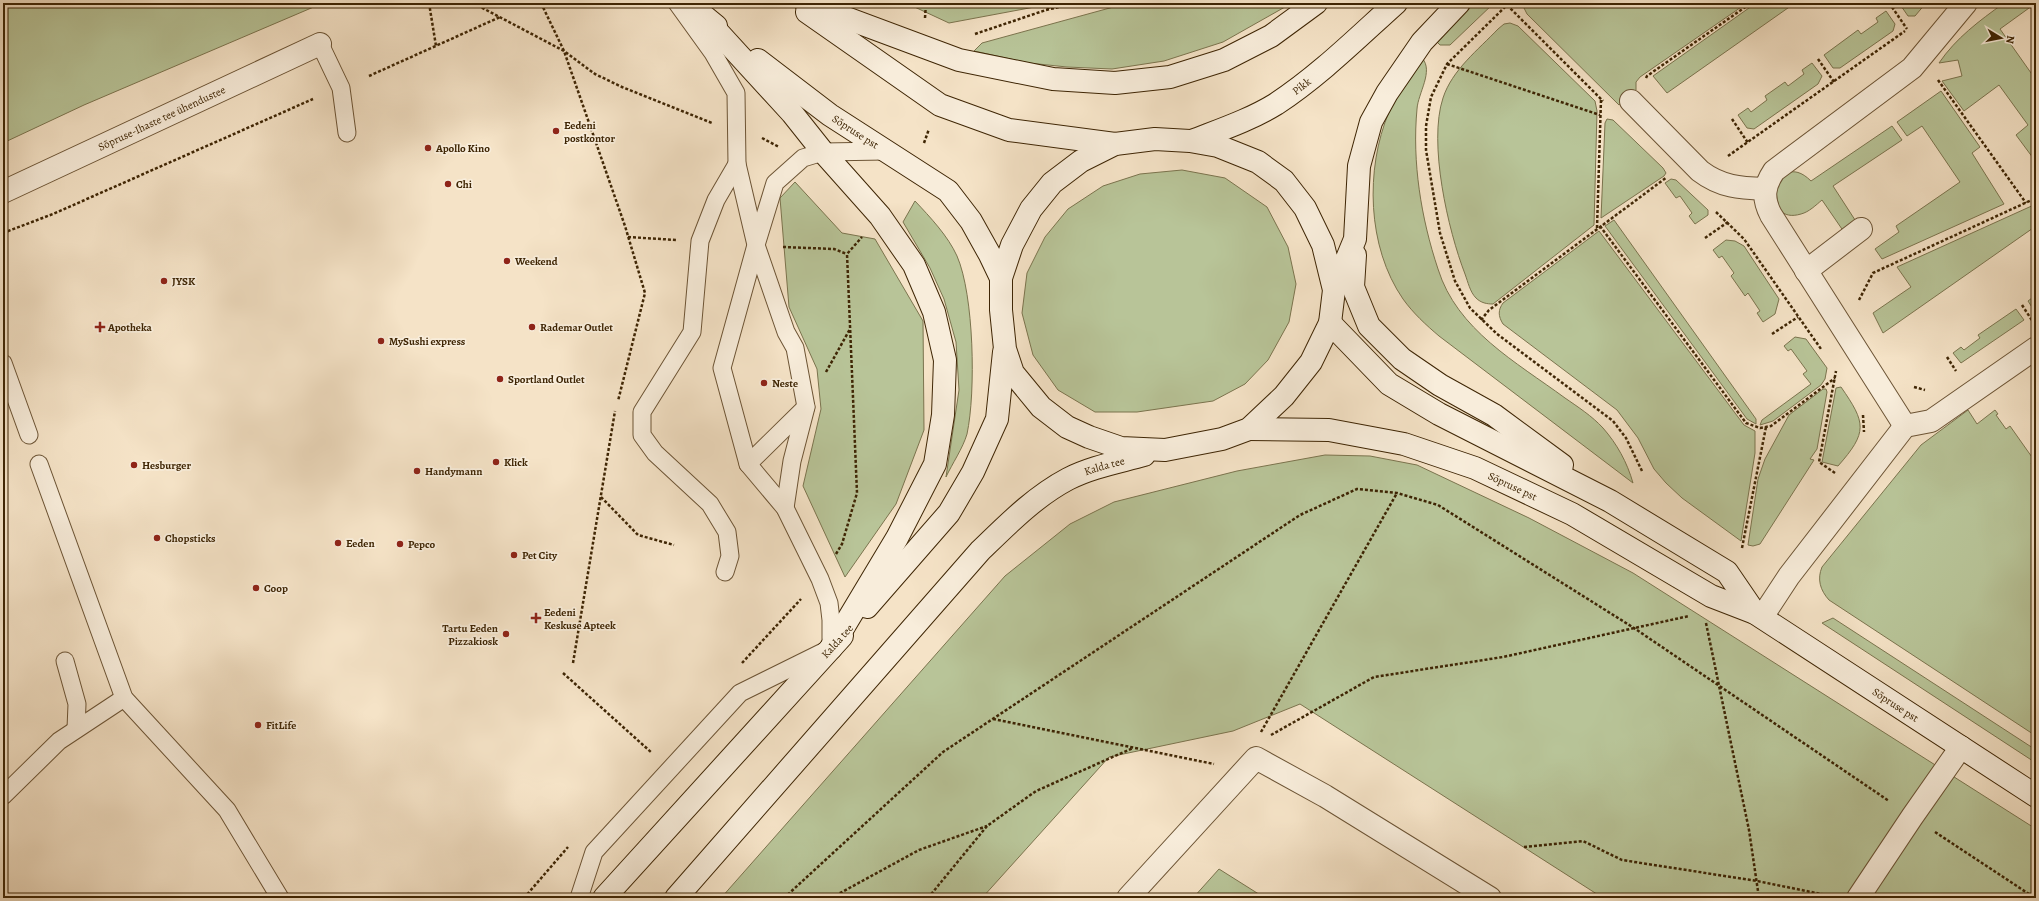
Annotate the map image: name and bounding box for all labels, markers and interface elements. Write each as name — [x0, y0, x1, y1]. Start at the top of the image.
north arrow — [1981, 18, 2021, 58]
text: N — [2002, 34, 2018, 45]
street label: Pikk — [1289, 74, 1315, 98]
street label: Sõpruse-Ihaste tee ühendustee — [96, 82, 228, 155]
street label: Sõpruse pst — [829, 111, 882, 153]
place label: Eedeni postkontor — [564, 118, 615, 146]
marker: Eedeni postkontor — [551, 126, 561, 136]
place label: Apollo Kino — [435, 141, 490, 156]
marker: Apollo Kino — [423, 143, 433, 153]
place label: Chi — [456, 177, 472, 192]
marker: Chi — [443, 179, 453, 189]
place label: Weekend — [514, 254, 558, 269]
marker: Weekend — [502, 256, 512, 266]
place label: JYSK — [172, 274, 196, 289]
marker: JYSK — [159, 276, 169, 286]
place label: Apotheka — [107, 320, 152, 335]
place label: Rademar Outlet — [540, 320, 613, 335]
marker: Apotheka — [95, 322, 105, 332]
marker: Rademar Outlet — [527, 322, 537, 332]
place label: MySushi express — [389, 334, 466, 349]
marker: MySushi express — [376, 336, 386, 346]
place label: Sportland Outlet — [508, 372, 585, 387]
marker: Sportland Outlet — [495, 374, 505, 384]
place label: Neste — [772, 376, 798, 391]
marker: Neste — [759, 378, 769, 388]
street label: Kalda tee — [1082, 453, 1126, 479]
place label: Klick — [504, 455, 528, 470]
marker: Klick — [491, 457, 501, 467]
place label: Hesburger — [142, 458, 191, 473]
marker: Hesburger — [129, 460, 139, 470]
place label: Handymann — [425, 464, 482, 479]
marker: Handymann — [412, 466, 422, 476]
street label: Sõpruse pst — [1486, 468, 1540, 505]
place label: Chopsticks — [165, 531, 216, 546]
marker: Chopsticks — [152, 533, 162, 543]
place label: Eeden — [346, 536, 375, 551]
place label: Pepco — [408, 537, 436, 552]
marker: Eeden — [333, 538, 343, 548]
marker: Pepco — [395, 539, 405, 549]
place label: Pet City — [522, 548, 558, 563]
marker: Pet City — [509, 550, 519, 560]
place label: Coop — [264, 581, 288, 596]
marker: Coop — [251, 583, 261, 593]
place label: Eedeni Keskuse Apteek — [544, 605, 616, 633]
marker: Eedeni Keskuse Apteek — [531, 613, 541, 623]
place label: Tartu Eeden Pizzakiosk — [442, 621, 498, 649]
street label: Kalda tee — [818, 621, 857, 662]
marker: Tartu Eeden Pizzakiosk — [501, 629, 511, 639]
street label: Sõpruse pst — [1869, 684, 1922, 726]
place label: FitLife — [266, 718, 296, 733]
marker: FitLife — [253, 720, 263, 730]

